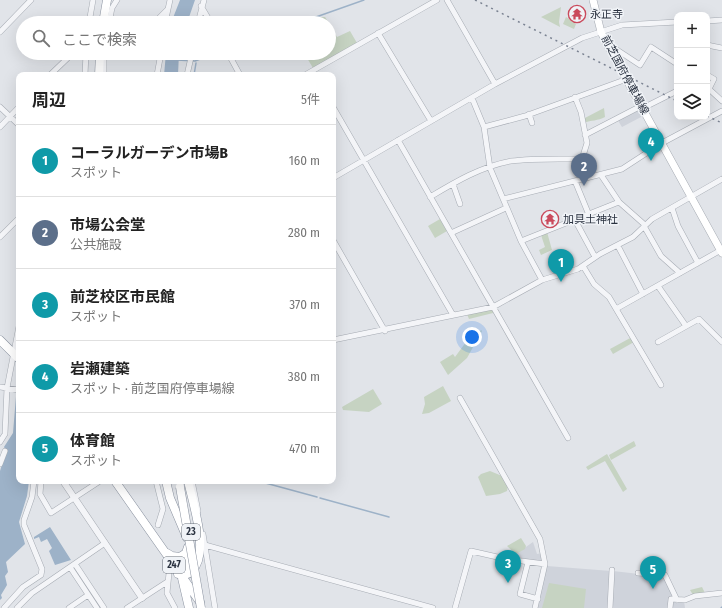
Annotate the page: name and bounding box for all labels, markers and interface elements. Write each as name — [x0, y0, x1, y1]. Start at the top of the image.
temple icon: 永正寺 — [567, 4, 587, 24]
place label: 永正寺 — [590, 8, 623, 21]
map controls — [674, 12, 710, 120]
button: + — [674, 12, 710, 48]
search box — [16, 16, 336, 60]
icon: search — [30, 27, 52, 49]
text: ここで検索 — [62, 31, 137, 49]
street label: 前芝国府停車場線 — [599, 33, 651, 117]
button: − — [674, 48, 710, 84]
button: layers — [674, 84, 710, 120]
text: 周辺 — [32, 90, 66, 111]
text: 5件 — [301, 92, 320, 107]
pin: 4 — [638, 128, 664, 161]
text: コーラルガーデン市場B — [70, 144, 228, 162]
text: 1 — [42, 153, 48, 168]
text: 160 m — [289, 153, 320, 168]
pin: 2 — [571, 153, 597, 186]
text: スポット — [70, 165, 122, 180]
temple icon: 加具土神社 — [540, 209, 560, 229]
place label: 加具土神社 — [563, 213, 618, 226]
text: 市場公会堂 — [70, 216, 145, 234]
text: 2 — [42, 225, 48, 240]
text: 280 m — [288, 225, 320, 240]
text: 公共施設 — [70, 237, 122, 252]
pin: 1 — [548, 249, 574, 282]
text: 前芝校区市民館 — [70, 288, 175, 306]
text: 3 — [42, 297, 48, 312]
text: 370 m — [289, 297, 320, 312]
text: スポット — [70, 309, 122, 324]
your location — [462, 327, 482, 347]
text: 岩瀬建築 — [70, 360, 130, 378]
text: 4 — [42, 369, 48, 384]
text: 380 m — [288, 369, 320, 384]
text: スポット · 前芝国府停車場線 — [70, 381, 235, 396]
text: 体育館 — [70, 432, 115, 450]
text: 5 — [42, 441, 48, 456]
text: 470 m — [289, 441, 320, 456]
text: スポット — [70, 453, 122, 468]
road number: 23 — [182, 524, 200, 540]
pin: 3 — [495, 550, 521, 583]
pin: 5 — [640, 556, 666, 589]
road number: 247 — [163, 557, 185, 573]

